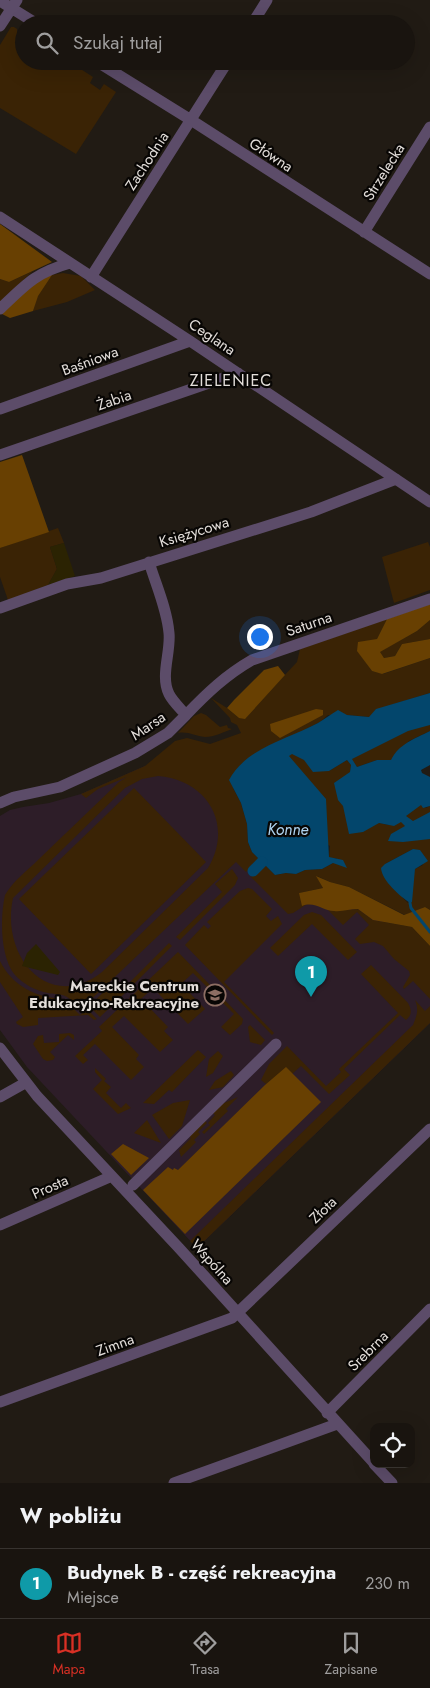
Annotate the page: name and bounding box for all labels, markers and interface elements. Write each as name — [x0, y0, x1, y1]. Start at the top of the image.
search box — [15, 15, 415, 70]
icon: search — [33, 29, 61, 57]
text: Szukaj tutaj — [73, 29, 163, 56]
street label: Zachodnia — [120, 127, 174, 195]
street label: Główna — [245, 133, 297, 177]
street label: Strzelecka — [358, 139, 410, 205]
street label: Ceglana — [184, 313, 240, 361]
street label: Baśniowa — [59, 341, 121, 381]
district label: ZIELENIEC — [190, 369, 272, 392]
street label: Żabia — [94, 384, 134, 416]
street label: Księżycowa — [156, 511, 232, 553]
street label: Saturna — [283, 606, 335, 642]
your location — [247, 624, 273, 650]
street label: Marsa — [126, 706, 170, 746]
water label: Konne — [267, 818, 309, 841]
pin: 1 — [295, 956, 327, 997]
place label: Mareckie Centrum Edukacyjno-Rekreacyjne — [29, 975, 199, 1014]
school or university icon: Mareckie Centrum Edukacyjno-Rekreacyjne — [203, 983, 227, 1007]
street label: Prosta — [28, 1169, 72, 1205]
street label: Złota — [304, 1191, 342, 1229]
street label: Wspólna — [186, 1234, 238, 1290]
street label: Srebrna — [343, 1326, 393, 1376]
street label: Zimna — [93, 1328, 137, 1362]
map controls — [370, 1423, 415, 1468]
button: locate — [370, 1423, 415, 1468]
text: W pobliżu — [20, 1501, 121, 1531]
text: Budynek B - część rekreacyjna — [67, 1559, 336, 1586]
text: 1 — [32, 1572, 40, 1595]
text: 230 m — [365, 1572, 410, 1595]
text: Miejsce — [67, 1586, 119, 1609]
tab: Mapa — [52, 1629, 85, 1679]
tab: Trasa — [190, 1629, 220, 1679]
tab: Zapisane — [325, 1629, 377, 1679]

